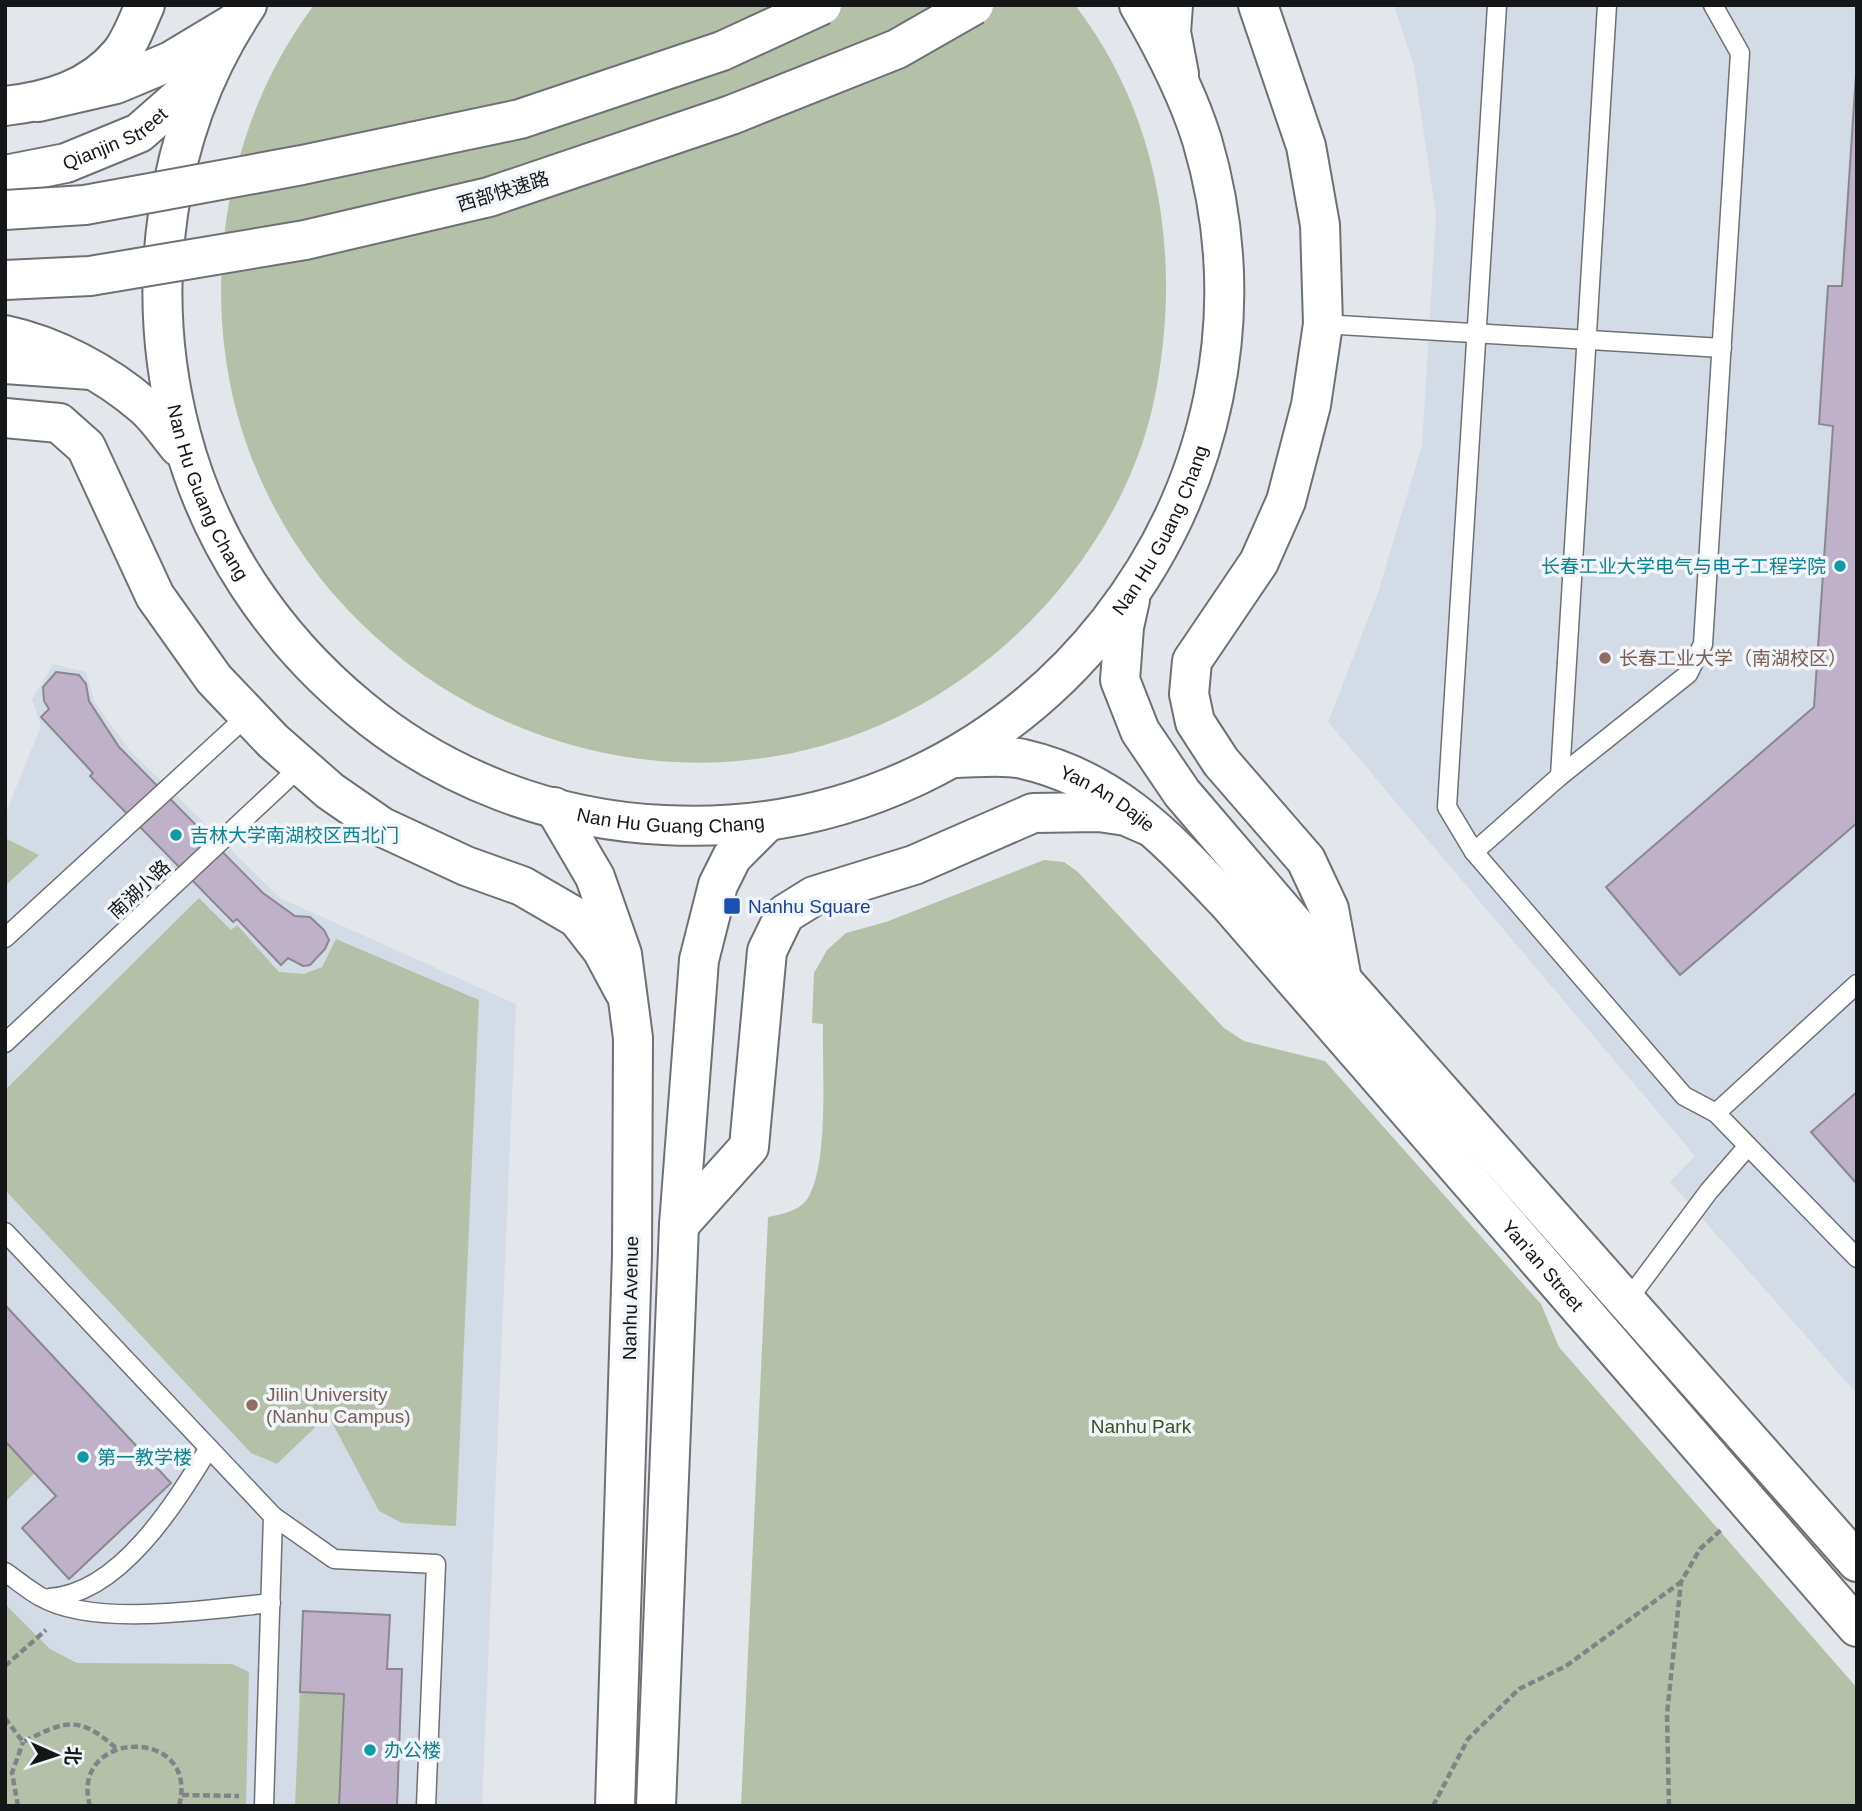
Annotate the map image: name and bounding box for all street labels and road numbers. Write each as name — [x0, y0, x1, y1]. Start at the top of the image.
street label: Qianjin Street — [60, 103, 172, 174]
street label: 西部快速路 — [455, 168, 552, 215]
street label: Nan Hu Guang Chang — [163, 402, 252, 584]
street label: Nan Hu Guang Chang — [1108, 443, 1212, 619]
street label: Yan An Dajie — [1057, 761, 1159, 836]
street label: Nan Hu Guang Chang — [575, 804, 766, 837]
street label: 南湖小路 — [104, 856, 174, 923]
street label: Yan'an Street — [1497, 1216, 1588, 1316]
street label: Nanhu Avenue — [619, 1236, 642, 1360]

